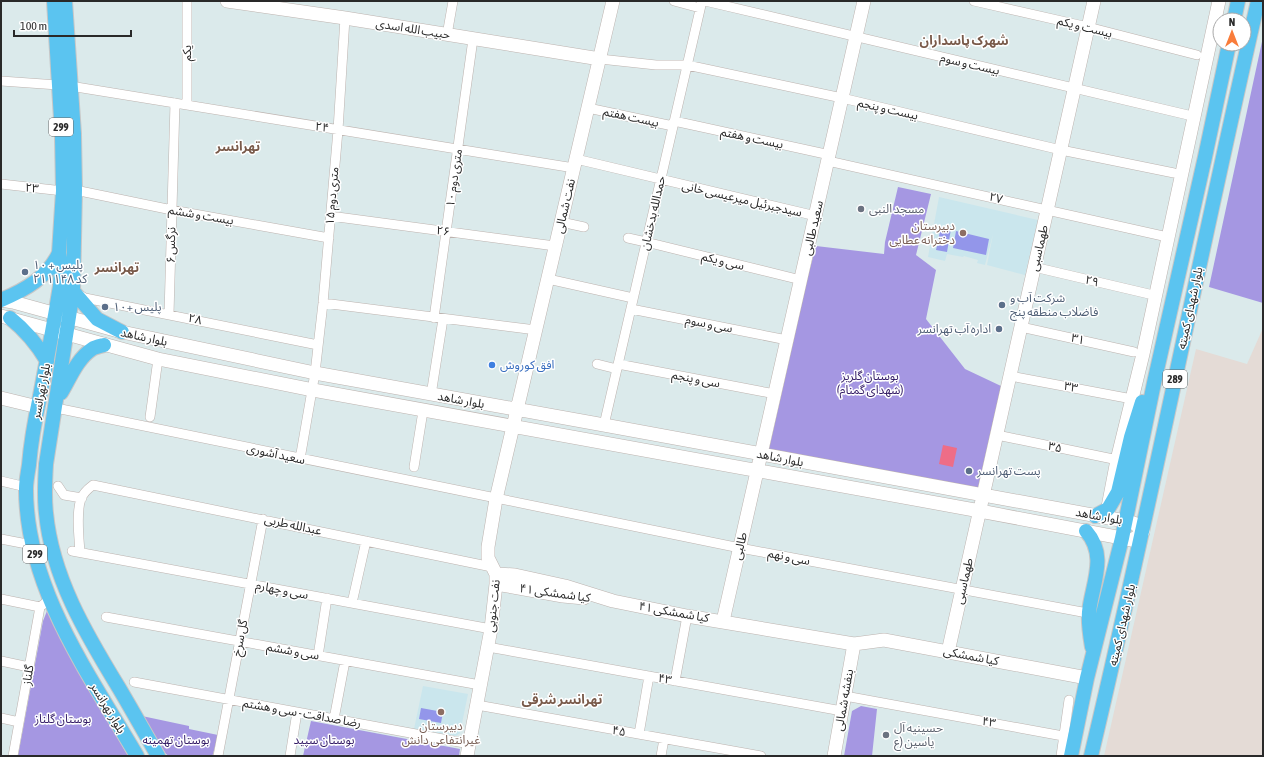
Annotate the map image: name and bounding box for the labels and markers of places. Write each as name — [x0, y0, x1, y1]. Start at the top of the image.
place label: مسجد النبی — [869, 202, 924, 216]
marker: مسجد النبی — [856, 204, 866, 214]
place label: دبیرستان دخترانه عطایی — [889, 219, 955, 247]
marker: دبیرستان دخترانه عطایی — [958, 228, 968, 238]
place label: پلیس + ۱۰ کد ۲۱۱۱۴۸ — [33, 258, 88, 286]
marker: پلیس + ۱۰ کد ۲۱۱۱۴۸ — [20, 267, 30, 277]
place label: شرکت آب و فاضلاب منطقه پنج — [1010, 291, 1098, 321]
place label: پلیس +۱۰ — [113, 300, 162, 315]
marker: شرکت آب و فاضلاب منطقه پنج — [997, 300, 1007, 310]
marker: پلیس +۱۰ — [100, 302, 110, 312]
place label: اداره آب تهرانسر — [917, 322, 991, 336]
marker: اداره آب تهرانسر — [994, 324, 1004, 334]
place label: افق کوروش — [500, 358, 555, 373]
marker: افق کوروش — [487, 360, 497, 370]
place label: پست تهرانسر — [976, 464, 1041, 479]
marker: پست تهرانسر — [964, 466, 974, 476]
marker: دبیرستان غیرانتفاعی دانش — [436, 707, 446, 717]
place label: دبیرستان غیرانتفاعی دانش — [402, 719, 480, 747]
place label: حسینیه آل یاسین (ع — [894, 721, 943, 751]
marker: حسینیه آل یاسین (ع — [881, 730, 891, 740]

